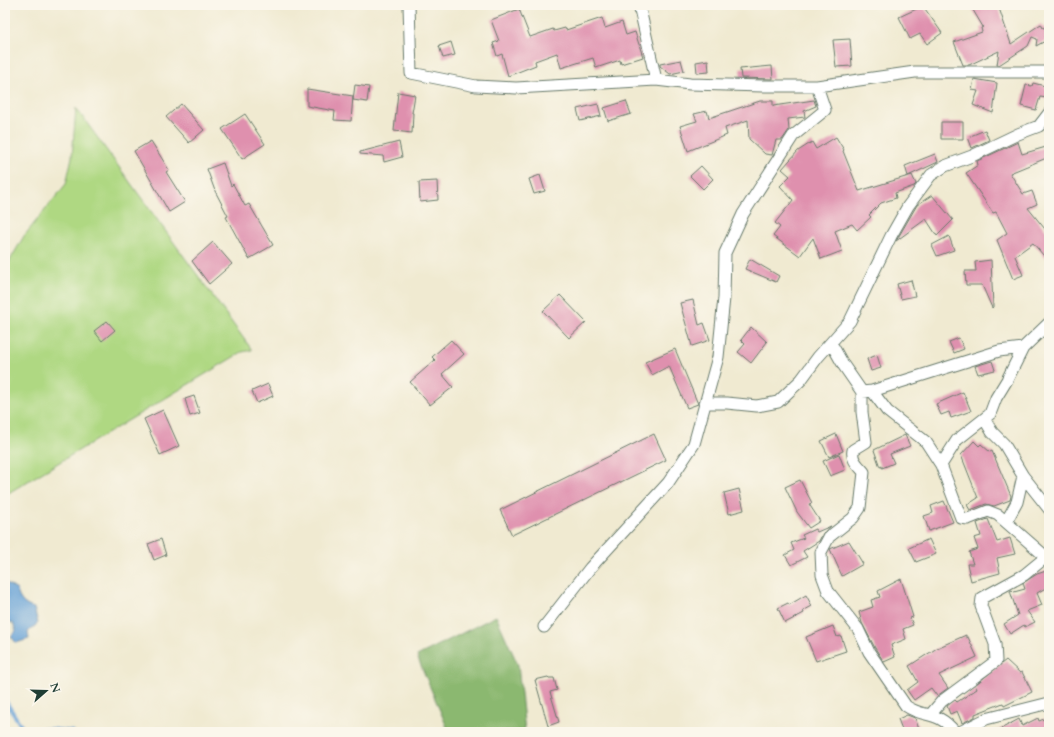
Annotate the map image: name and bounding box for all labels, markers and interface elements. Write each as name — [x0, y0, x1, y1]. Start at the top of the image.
north arrow — [26, 671, 66, 711]
text: N — [46, 681, 64, 695]

